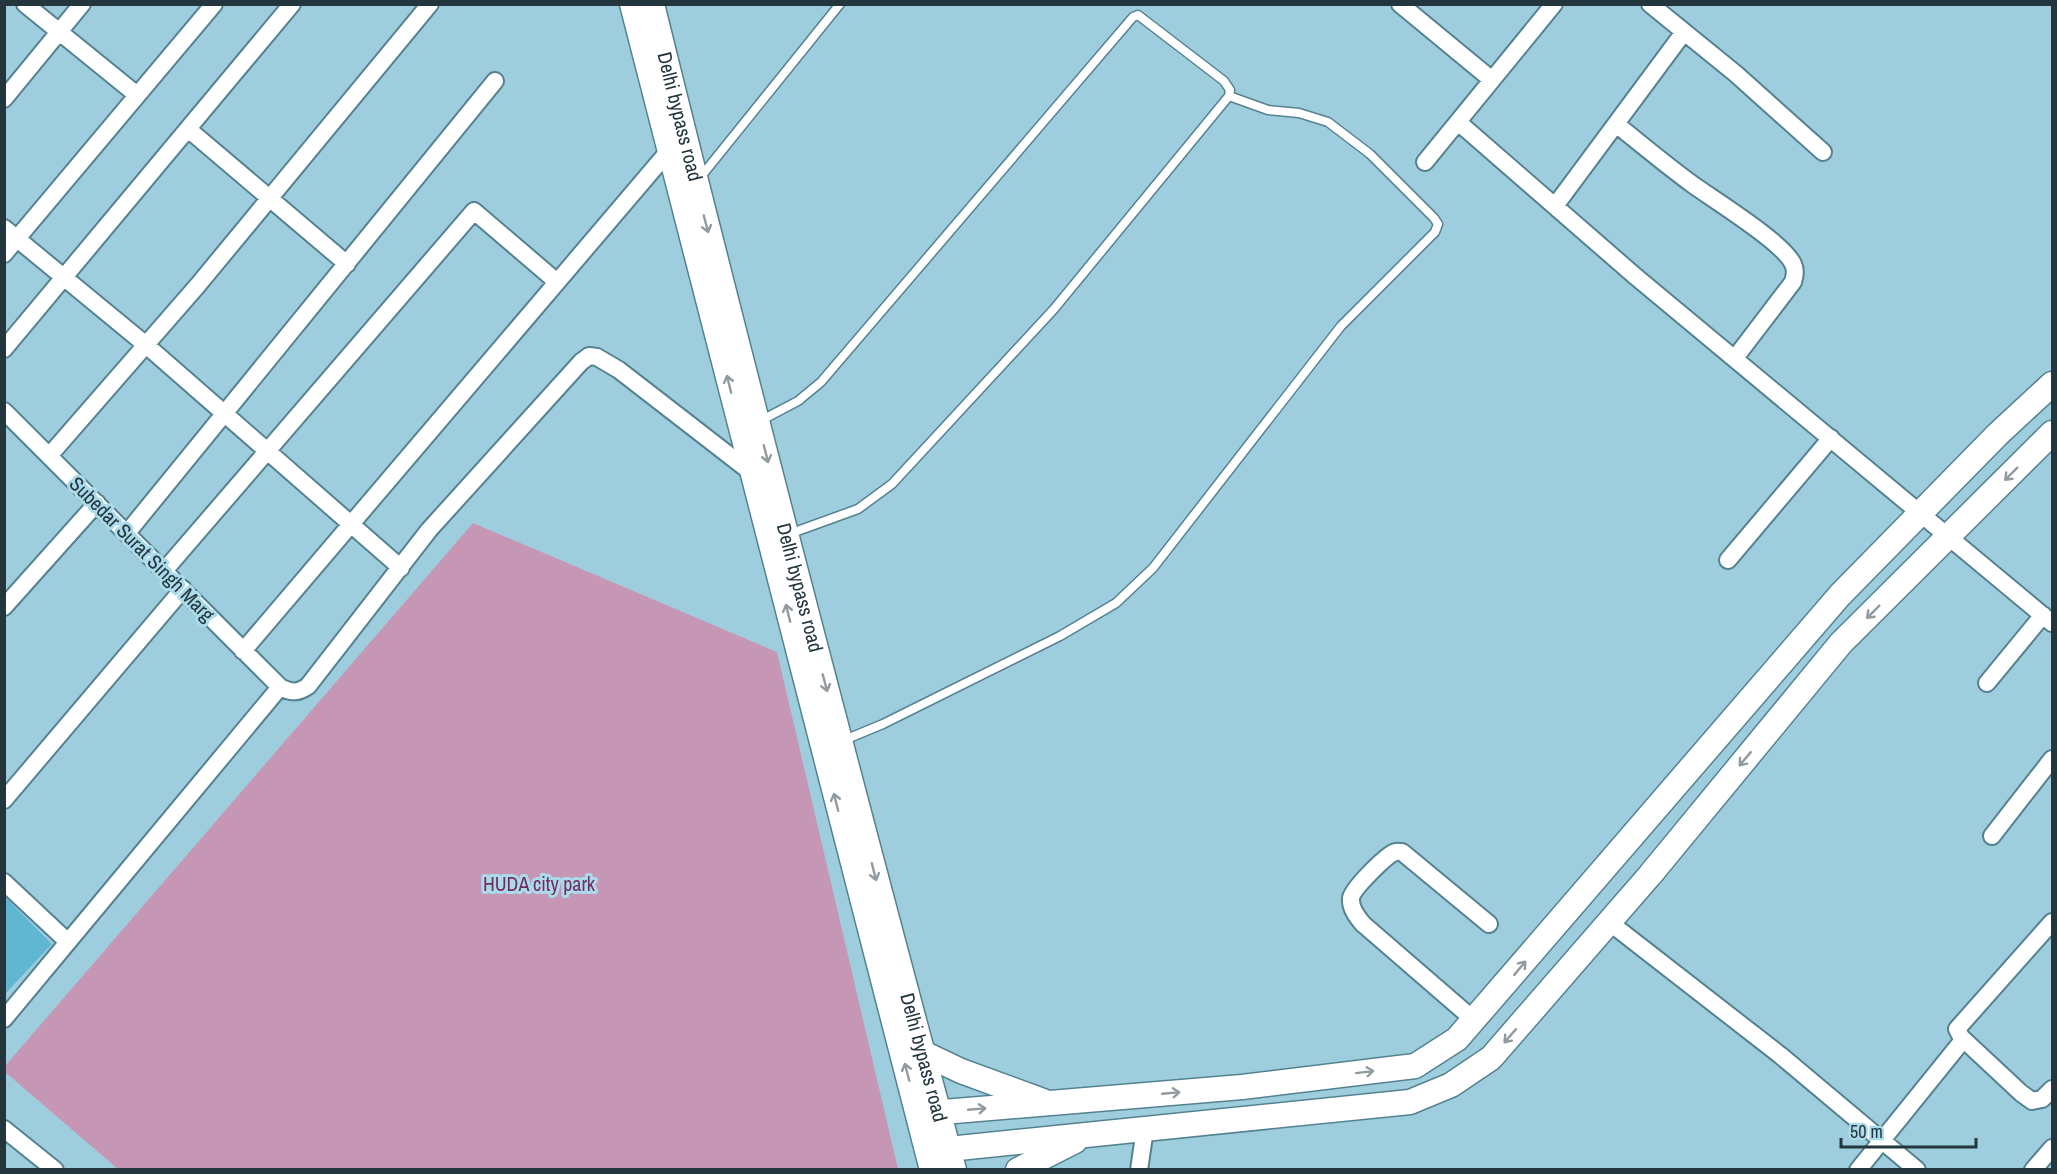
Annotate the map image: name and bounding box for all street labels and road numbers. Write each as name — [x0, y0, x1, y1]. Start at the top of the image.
street label: Delhi bypass road — [651, 49, 710, 184]
street label: Subedar Surat Singh Marg — [64, 470, 221, 627]
street label: Delhi bypass road — [771, 520, 830, 655]
street label: Delhi bypass road — [894, 990, 954, 1125]

